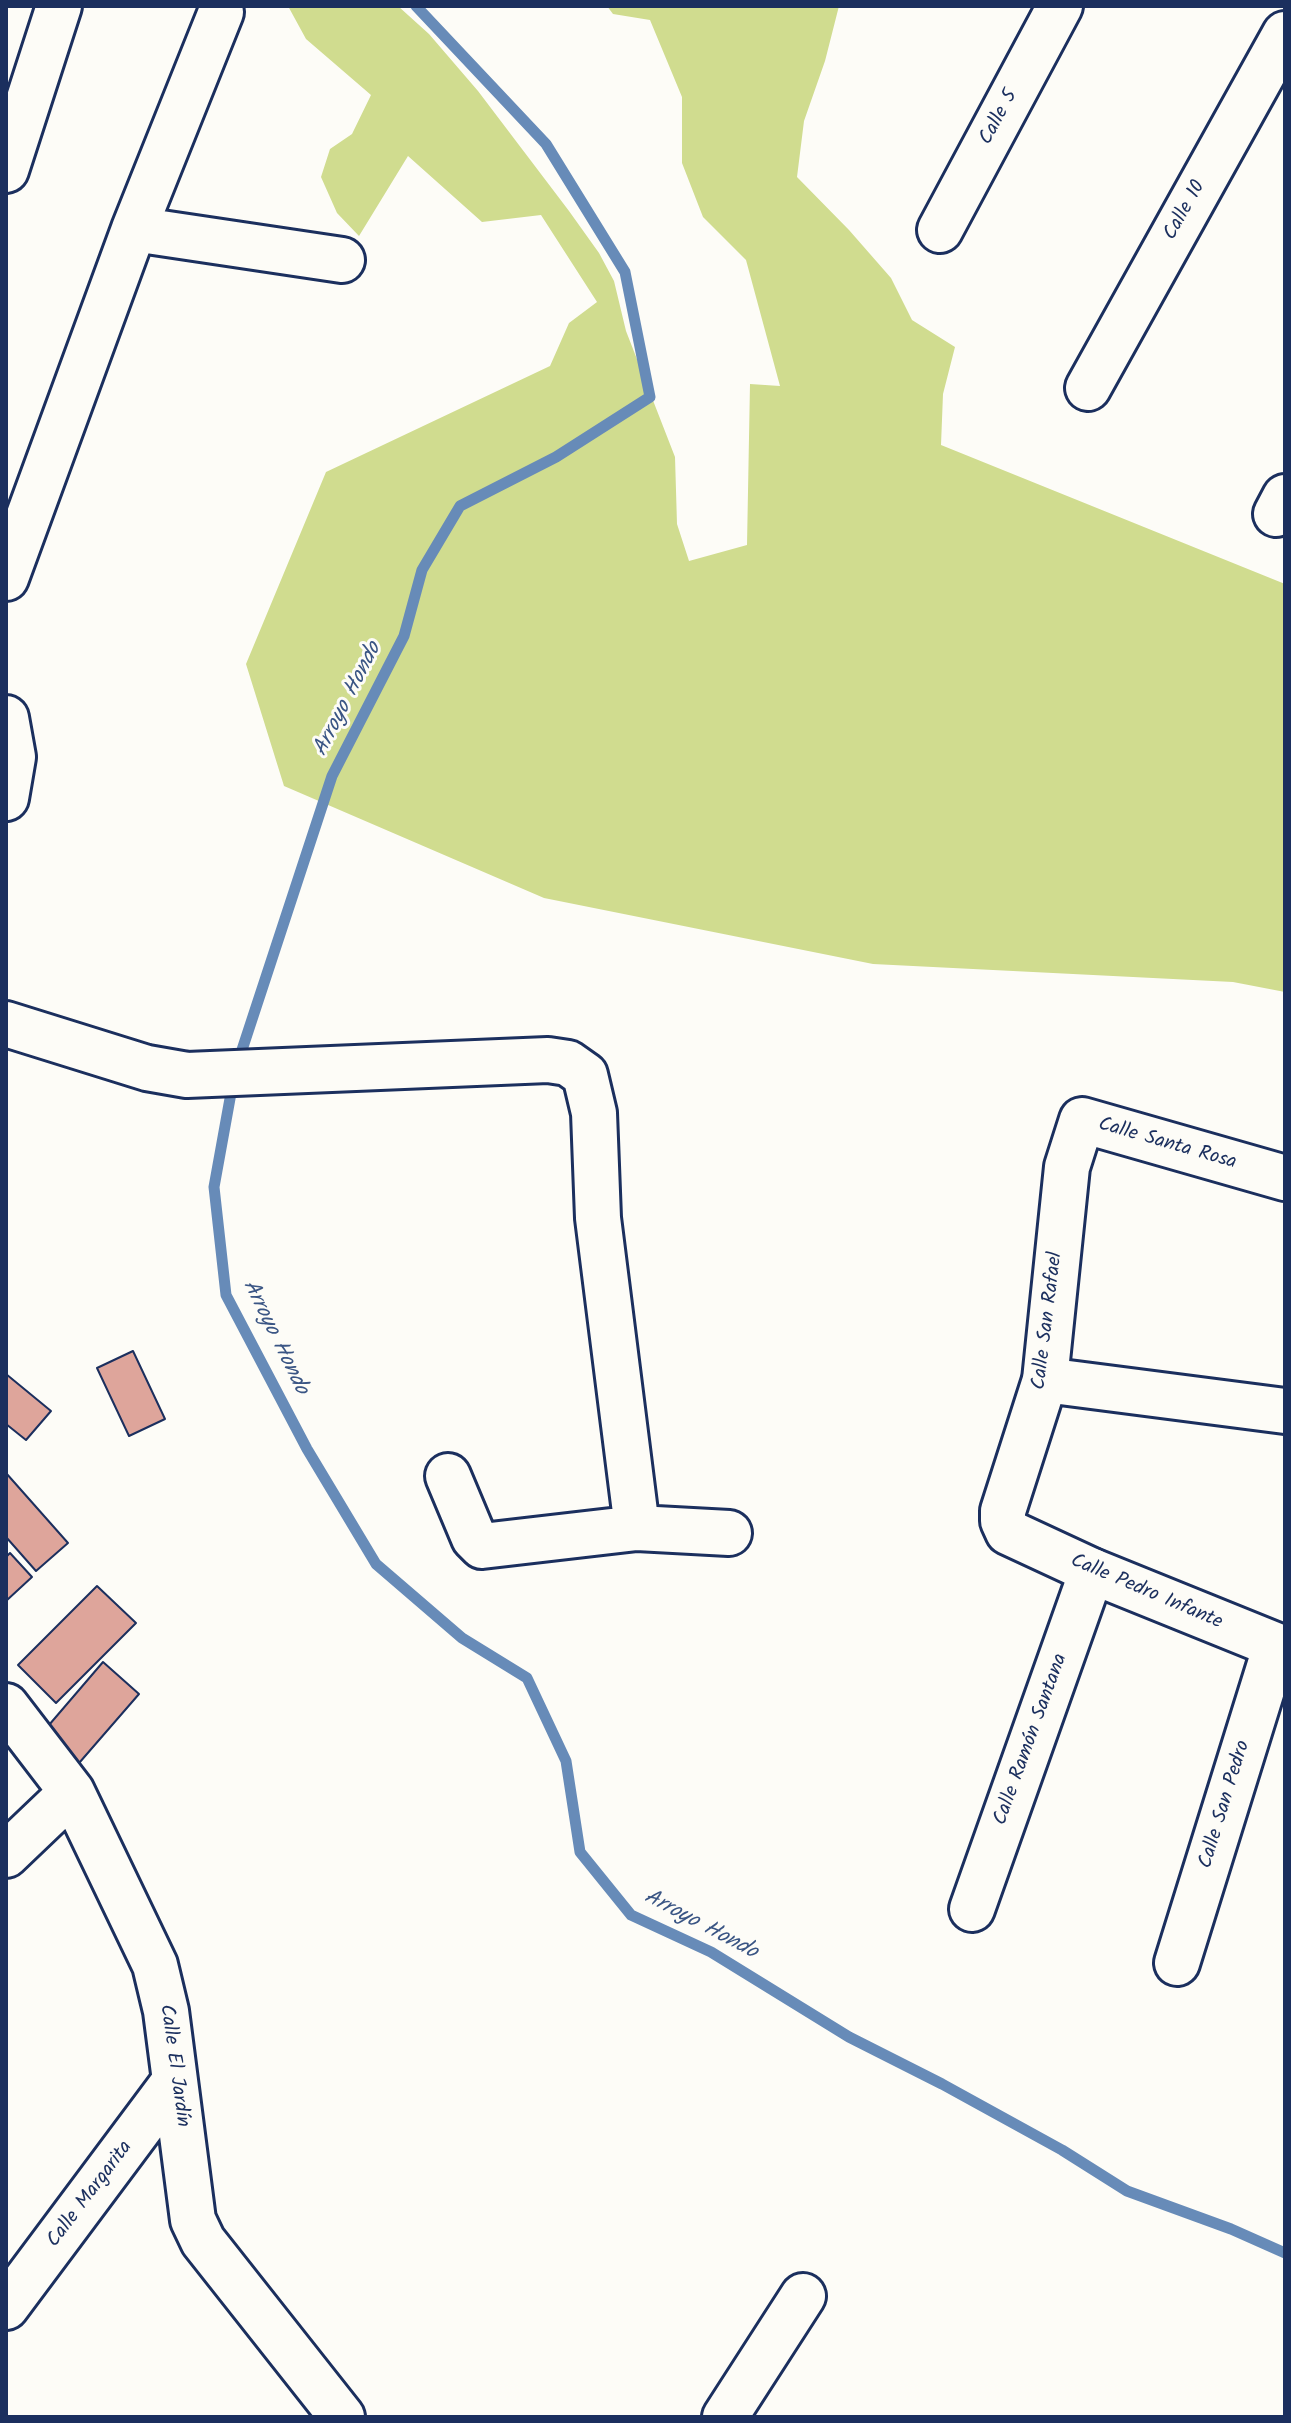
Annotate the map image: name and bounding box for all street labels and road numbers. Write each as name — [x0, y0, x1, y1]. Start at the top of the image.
street label: Calle 5 — [976, 86, 1024, 150]
street label: Calle 10 — [1160, 177, 1212, 245]
street label: Calle Santa Rosa — [1095, 1114, 1239, 1176]
street label: Calle San Rafael — [1029, 1251, 1069, 1391]
street label: Calle Pedro Infante — [1066, 1550, 1226, 1636]
street label: Calle Ramón Santana — [990, 1651, 1074, 1829]
street label: Calle San Pedro — [1195, 1738, 1257, 1872]
street label: Calle El Jardín — [153, 2003, 193, 2129]
street label: Calle Margarita — [43, 2137, 139, 2253]

